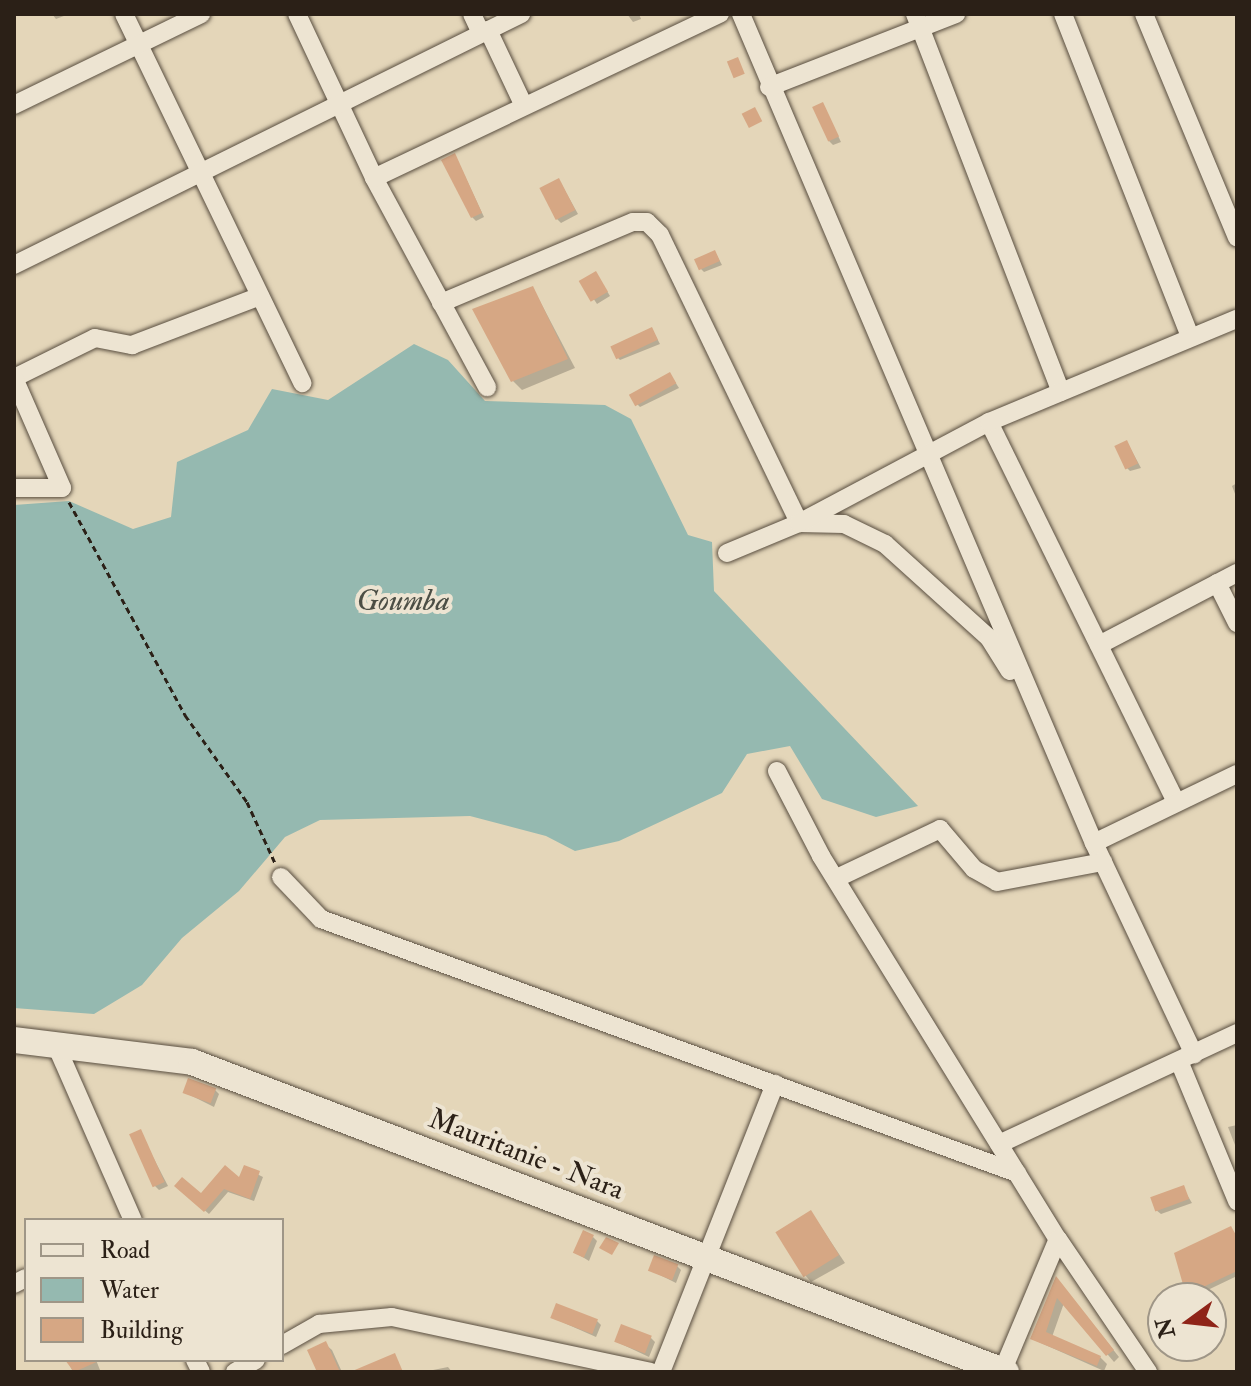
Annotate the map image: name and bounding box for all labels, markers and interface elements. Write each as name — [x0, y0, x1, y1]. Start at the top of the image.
water label: Goumba — [356, 583, 450, 619]
street label: Mauritanie - Nara — [424, 1102, 628, 1208]
legend — [24, 1218, 284, 1362]
text: Road — [100, 1235, 150, 1266]
text: Water — [100, 1275, 159, 1306]
north arrow — [1147, 1282, 1227, 1362]
text: Building — [100, 1315, 183, 1346]
text: N — [1150, 1315, 1182, 1341]

